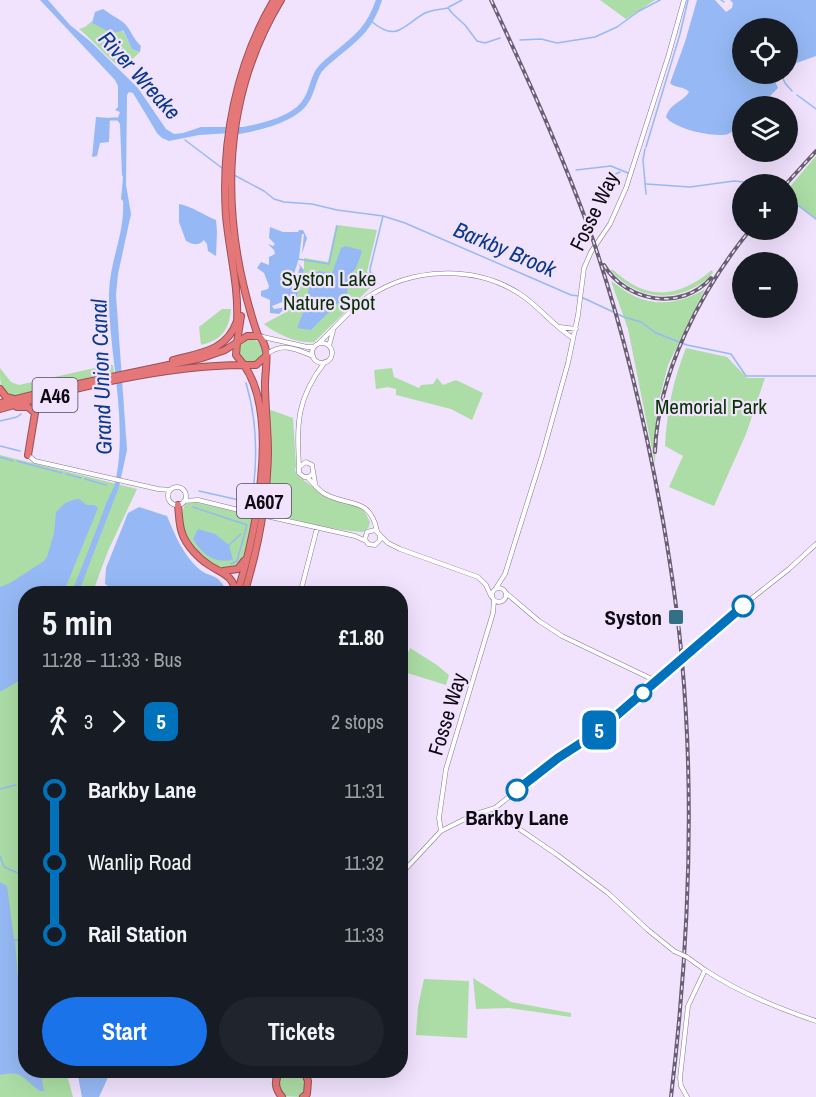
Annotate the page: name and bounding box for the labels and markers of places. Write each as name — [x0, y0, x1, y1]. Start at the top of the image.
unlabelled marker — [732, 595, 754, 617]
place label: Syston — [605, 603, 662, 632]
marker: Syston — [667, 608, 685, 626]
unlabelled marker — [634, 684, 652, 702]
marker: Barkby Lane — [506, 779, 528, 801]
place label: Barkby Lane — [465, 803, 569, 832]

